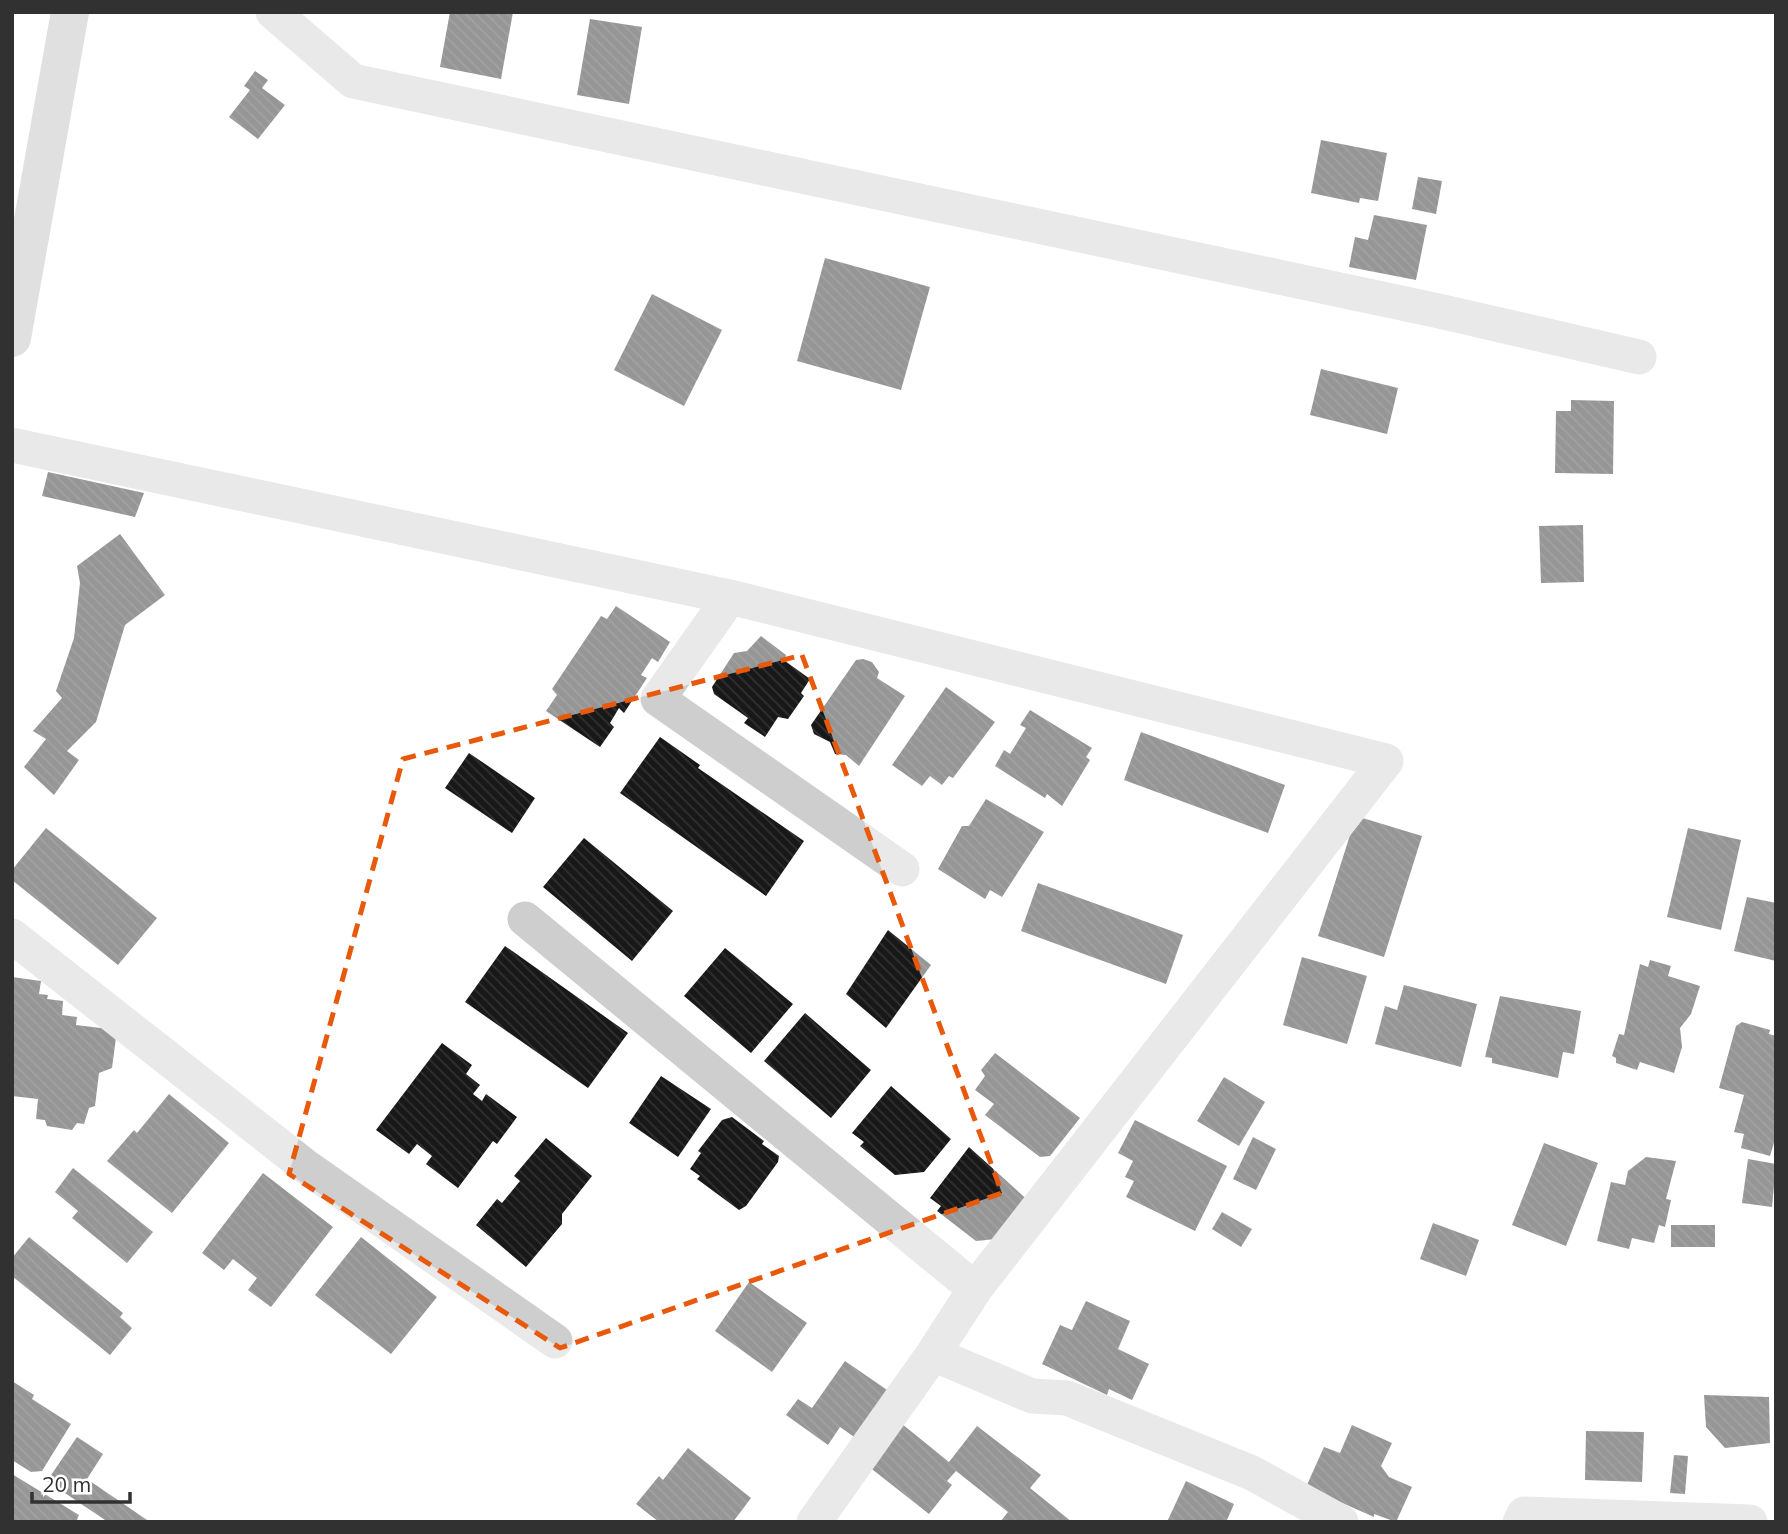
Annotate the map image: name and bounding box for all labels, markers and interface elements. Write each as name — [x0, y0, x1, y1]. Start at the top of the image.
scale bar — [32, 1460, 130, 1504]
text: 20 m — [42, 1471, 91, 1497]

